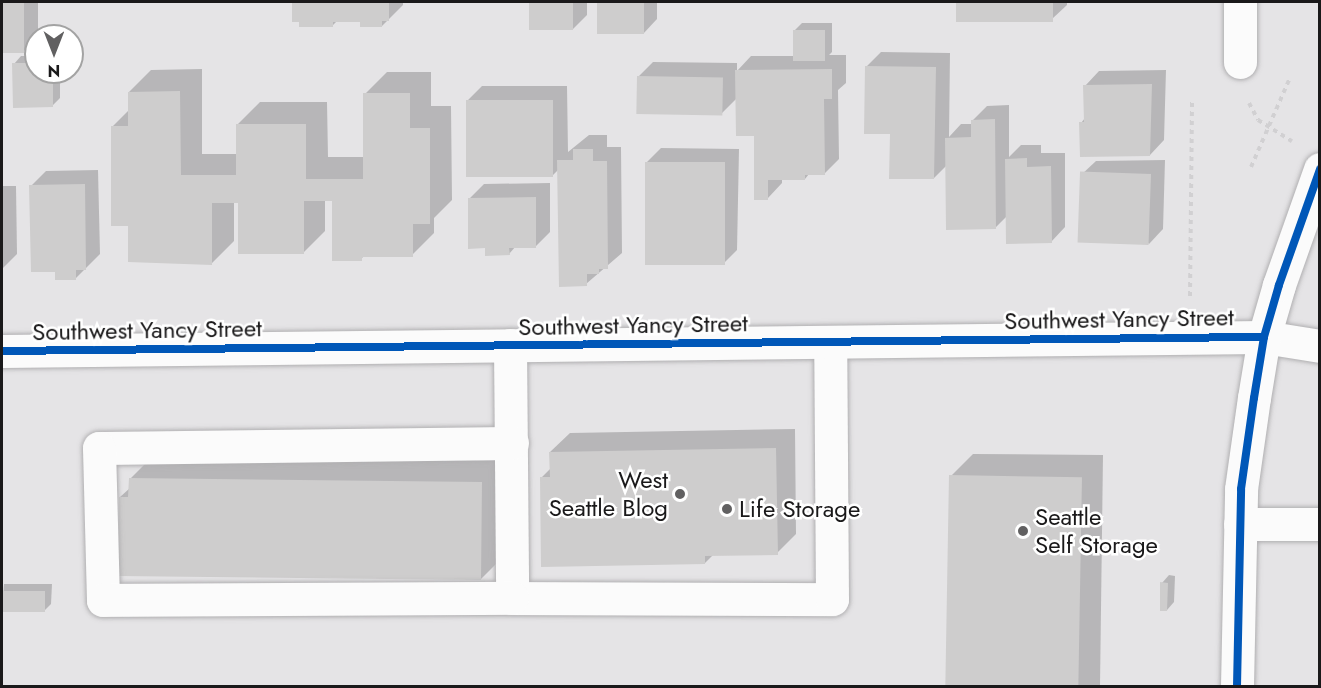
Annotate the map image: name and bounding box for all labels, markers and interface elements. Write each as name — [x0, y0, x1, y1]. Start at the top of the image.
north arrow — [24, 24, 84, 84]
text: N — [48, 59, 60, 82]
street label: Southwest Yancy Street — [1004, 303, 1234, 335]
street label: Southwest Yancy Street — [518, 309, 748, 341]
street label: Southwest Yancy Street — [32, 314, 262, 346]
place label: West Seattle Blog — [549, 466, 668, 522]
marker: West Seattle Blog — [673, 487, 687, 501]
place label: Life Storage — [739, 495, 860, 523]
marker: Life Storage — [720, 502, 734, 516]
place label: Seattle Self Storage — [1035, 503, 1158, 559]
marker: Seattle Self Storage — [1016, 524, 1030, 538]

